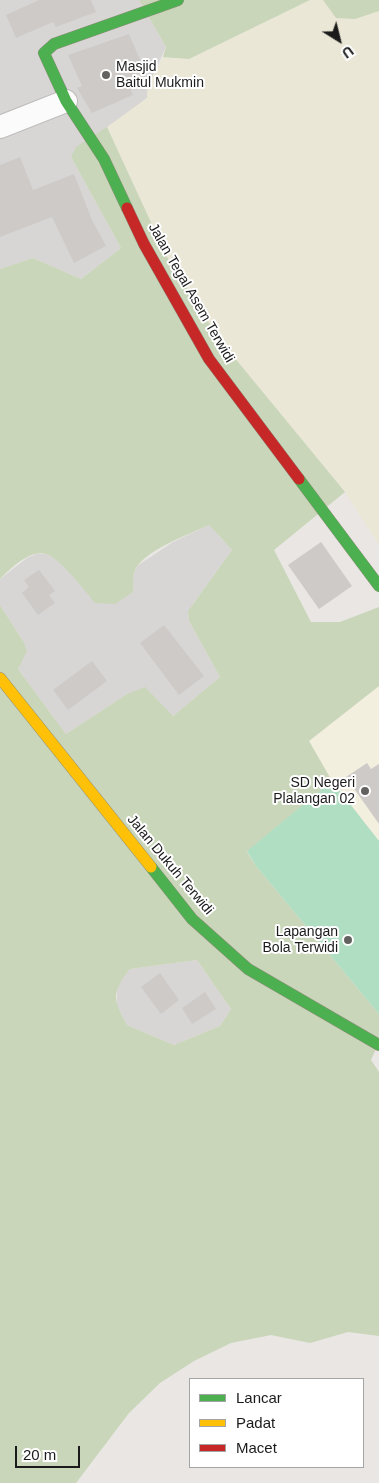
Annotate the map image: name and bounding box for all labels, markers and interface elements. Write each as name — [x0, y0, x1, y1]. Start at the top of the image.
north arrow — [314, 15, 364, 65]
text: U — [339, 43, 357, 62]
place label: Masjid Baitul Mukmin — [116, 59, 204, 92]
marker: Masjid Baitul Mukmin — [100, 69, 112, 81]
street label: Jalan Tegal Asem Terwidi — [144, 220, 238, 366]
place label: SD Negeri Plalangan 02 — [273, 775, 355, 808]
marker: SD Negeri Plalangan 02 — [359, 785, 371, 797]
street label: Jalan Dukuh Terwidi — [123, 812, 217, 918]
place label: Lapangan Bola Terwidi — [263, 924, 338, 956]
marker: Lapangan Bola Terwidi — [342, 934, 354, 946]
legend — [189, 1378, 364, 1468]
text: Lancar — [236, 1389, 282, 1406]
text: Padat — [236, 1414, 275, 1431]
scale bar — [18, 1436, 82, 1468]
text: Macet — [236, 1439, 277, 1456]
text: 20 m — [23, 1446, 56, 1463]

